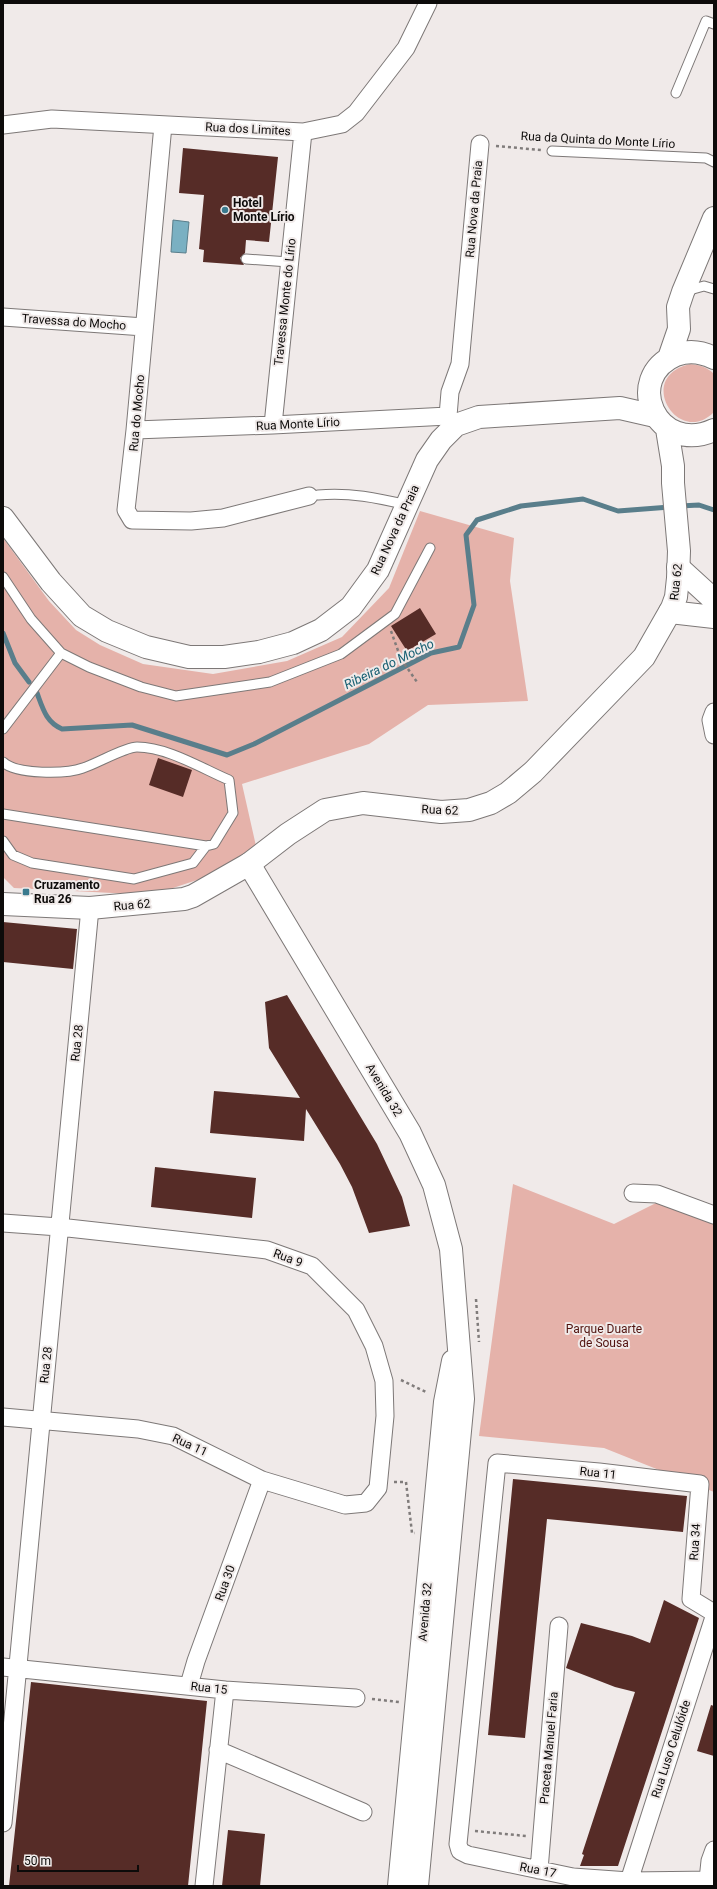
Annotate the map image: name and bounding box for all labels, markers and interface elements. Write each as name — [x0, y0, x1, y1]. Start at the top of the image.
street label: Rua dos Limites — [205, 120, 291, 138]
street label: Rua da Quinta do Monte Lírio — [520, 129, 676, 151]
street label: Rua Nova da Praia — [463, 160, 485, 258]
place label: Hotel Monte Lírio — [233, 196, 295, 224]
marker: Hotel Monte Lírio — [220, 205, 230, 215]
street label: Travessa Monte do Lírio — [271, 237, 299, 366]
street label: Travessa do Mocho — [21, 311, 127, 333]
street label: Rua do Mocho — [127, 374, 147, 452]
street label: Rua Monte Lírio — [256, 415, 340, 433]
street label: Rua Nova da Praia — [368, 483, 422, 577]
street label: Rua 62 — [667, 563, 685, 601]
water label: Ribeira do Mocho — [342, 636, 436, 692]
street label: Rua 62 — [421, 802, 459, 818]
place label: Cruzamento Rua 26 — [34, 878, 100, 906]
marker: Cruzamento Rua 26 — [21, 887, 31, 897]
street label: Rua 62 — [113, 896, 151, 914]
street label: Rua 28 — [68, 1024, 86, 1062]
street label: Avenida 32 — [363, 1061, 405, 1119]
street label: Rua 9 — [271, 1246, 305, 1270]
park label: Parque Duarte de Sousa — [566, 1322, 642, 1350]
street label: Rua 28 — [37, 1346, 55, 1384]
street label: Rua 11 — [170, 1431, 210, 1459]
street label: Rua 11 — [579, 1464, 617, 1482]
street label: Rua 34 — [687, 1523, 703, 1561]
street label: Rua 30 — [212, 1563, 238, 1603]
street label: Avenida 32 — [415, 1582, 435, 1642]
street label: Rua 15 — [190, 1679, 228, 1697]
street label: Praceta Manuel Faria — [537, 1691, 561, 1805]
street label: Rua Luso Celulóide — [649, 1698, 693, 1800]
scale bar — [18, 1847, 138, 1873]
text: 50 m — [24, 1854, 51, 1868]
street label: Rua 17 — [518, 1860, 558, 1880]

